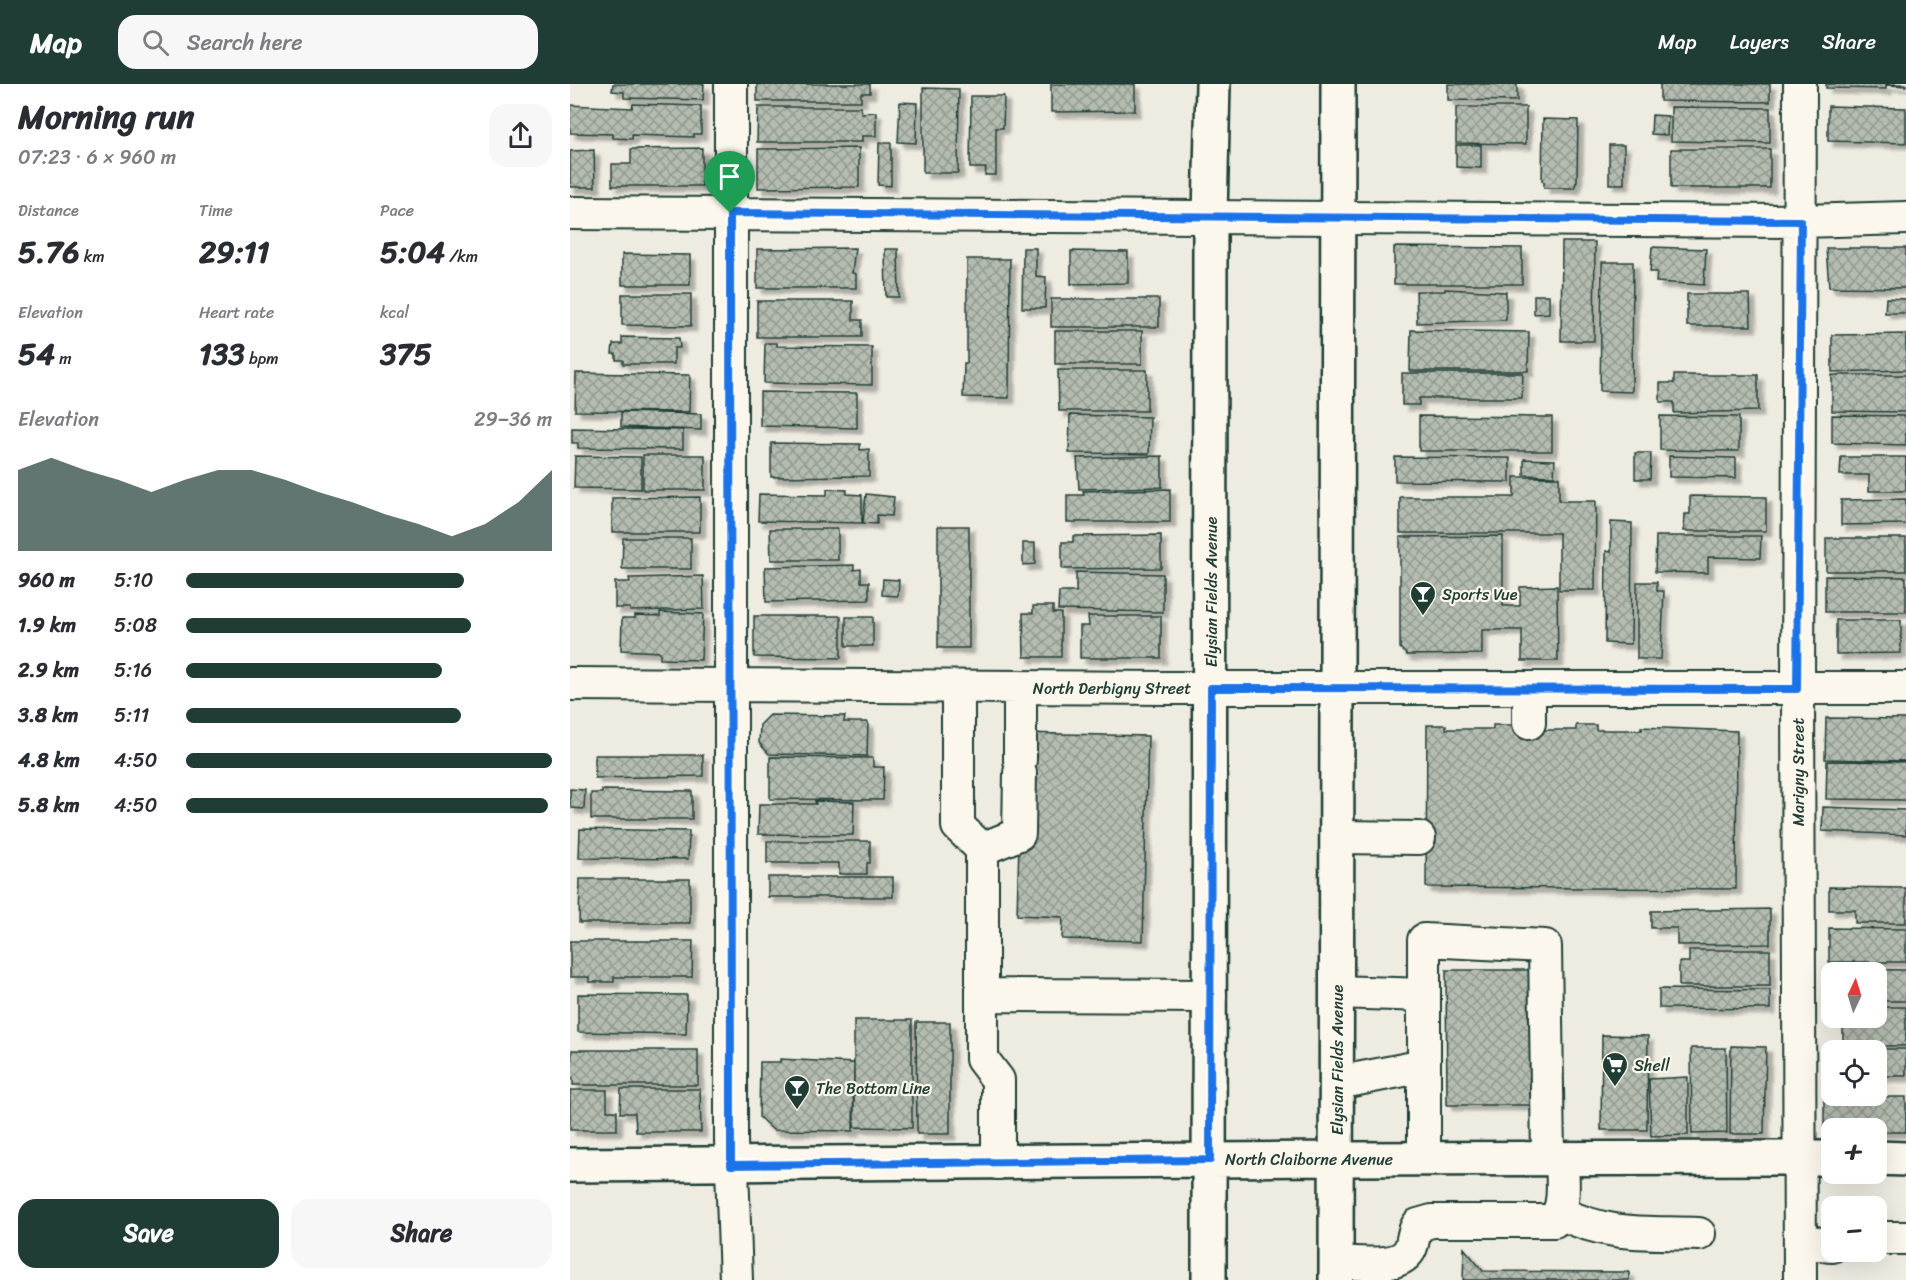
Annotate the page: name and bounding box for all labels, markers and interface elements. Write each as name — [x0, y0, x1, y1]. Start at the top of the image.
search box — [118, 15, 538, 69]
text: Map — [30, 18, 82, 67]
text: Search here — [187, 23, 303, 62]
text: Map — [1658, 23, 1697, 61]
text: Layers — [1730, 23, 1789, 61]
text: Share — [1822, 23, 1876, 61]
icon: search — [139, 26, 172, 59]
text: Morning run — [18, 88, 194, 146]
button: share — [489, 104, 552, 167]
text: 07:23 · 6 × 960 m — [18, 140, 176, 175]
pin — [704, 151, 755, 213]
icon: arrive — [713, 160, 746, 193]
text: Distance — [18, 196, 79, 225]
text: Time — [199, 196, 233, 225]
text: Pace — [380, 196, 414, 225]
text: 5.76 — [18, 225, 80, 279]
text: 29:11 — [199, 225, 270, 279]
text: 5:04 — [380, 225, 445, 279]
text: km — [80, 242, 105, 271]
text: /km — [445, 242, 478, 271]
text: Elevation — [18, 298, 83, 327]
text: Heart rate — [199, 298, 274, 327]
text: kcal — [380, 298, 409, 327]
text: 54 — [18, 327, 55, 381]
text: 133 — [199, 327, 245, 381]
text: 375 — [380, 327, 432, 381]
text: m — [55, 344, 72, 373]
text: bpm — [245, 344, 279, 373]
text: Elevation — [18, 402, 99, 437]
text: 29–36 m — [474, 402, 552, 437]
street label: Elysian Fields Avenue — [1197, 516, 1226, 667]
text: 960 m — [18, 563, 75, 598]
text: 5:10 — [114, 563, 153, 598]
bar icon: Sports Vue — [1408, 579, 1438, 617]
place label: Sports Vue — [1442, 580, 1518, 609]
text: 1.9 km — [18, 608, 76, 643]
text: 5:08 — [114, 608, 157, 643]
text: 2.9 km — [18, 653, 79, 688]
text: 5:16 — [114, 653, 152, 688]
street label: North Derbigny Street — [1033, 674, 1191, 703]
text: 3.8 km — [18, 698, 78, 733]
text: 5:11 — [114, 698, 149, 733]
street label: Marigny Street — [1784, 718, 1813, 826]
text: 4.8 km — [18, 743, 80, 778]
text: 4:50 — [114, 743, 157, 778]
text: 5.8 km — [18, 788, 80, 823]
text: 4:50 — [114, 788, 157, 823]
north arrow — [1821, 962, 1887, 1028]
map controls — [1821, 962, 1887, 1262]
street label: Elysian Fields Avenue — [1323, 984, 1352, 1135]
button: locate — [1821, 1040, 1887, 1106]
supermarket icon: Shell — [1600, 1050, 1630, 1088]
place label: Shell — [1634, 1051, 1670, 1080]
bar icon: The Bottom Line — [782, 1073, 812, 1111]
place label: The Bottom Line — [816, 1074, 930, 1103]
button: + — [1821, 1118, 1887, 1184]
street label: North Claiborne Avenue — [1225, 1145, 1393, 1174]
button: − — [1821, 1196, 1887, 1262]
button: Save — [18, 1199, 279, 1268]
button: Share — [291, 1199, 552, 1268]

